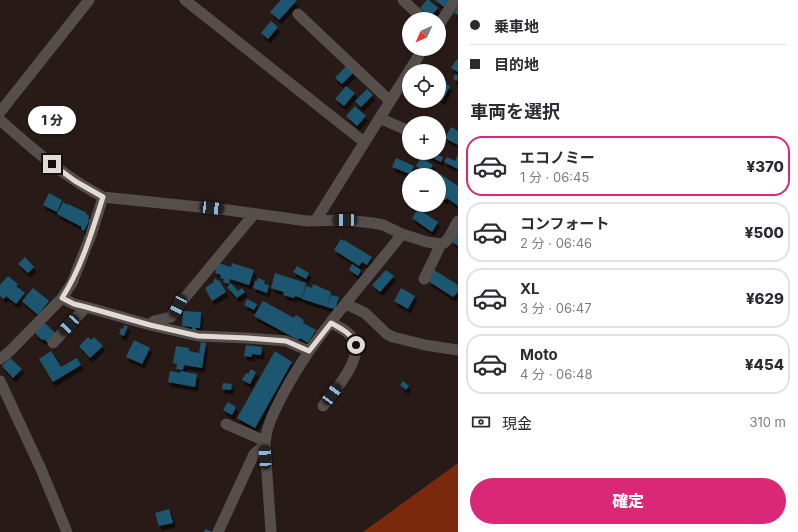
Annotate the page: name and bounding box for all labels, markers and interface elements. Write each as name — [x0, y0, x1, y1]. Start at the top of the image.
north arrow — [402, 12, 446, 56]
map controls — [402, 12, 446, 212]
text: 乗車地 — [494, 17, 539, 36]
text: 目的地 — [494, 55, 539, 74]
button: locate — [402, 64, 446, 108]
text: 車両を選択 — [470, 101, 560, 122]
callout: 1 分 — [28, 106, 76, 134]
text: 1 分 — [41, 112, 63, 128]
button: + — [402, 116, 446, 160]
icon: car — [472, 148, 508, 184]
text: エコノミー — [520, 148, 595, 167]
route end — [43, 155, 61, 173]
text: ¥370 — [747, 157, 784, 176]
button: − — [402, 168, 446, 212]
text: 1 分 · 06:45 — [520, 169, 589, 185]
car — [199, 201, 225, 215]
car — [333, 214, 357, 226]
icon: car — [472, 214, 508, 250]
text: コンフォート — [520, 214, 610, 233]
text: ¥500 — [745, 223, 784, 242]
text: 2 分 · 06:46 — [520, 235, 592, 251]
text: XL — [520, 279, 540, 298]
icon: car — [472, 280, 508, 316]
text: ¥629 — [746, 289, 784, 308]
car — [167, 293, 189, 319]
text: 3 分 · 06:47 — [520, 300, 592, 316]
car — [56, 312, 82, 338]
route start — [347, 336, 365, 354]
text: Moto — [520, 345, 558, 364]
icon: car — [472, 346, 508, 382]
text: ¥454 — [745, 355, 784, 374]
text: 4 分 · 06:48 — [520, 366, 593, 382]
car — [320, 381, 344, 407]
icon: cash — [470, 411, 492, 433]
text: 現金 — [502, 414, 532, 433]
text: 310 m — [749, 414, 786, 430]
car — [258, 445, 272, 469]
button: 確定 — [470, 478, 786, 524]

